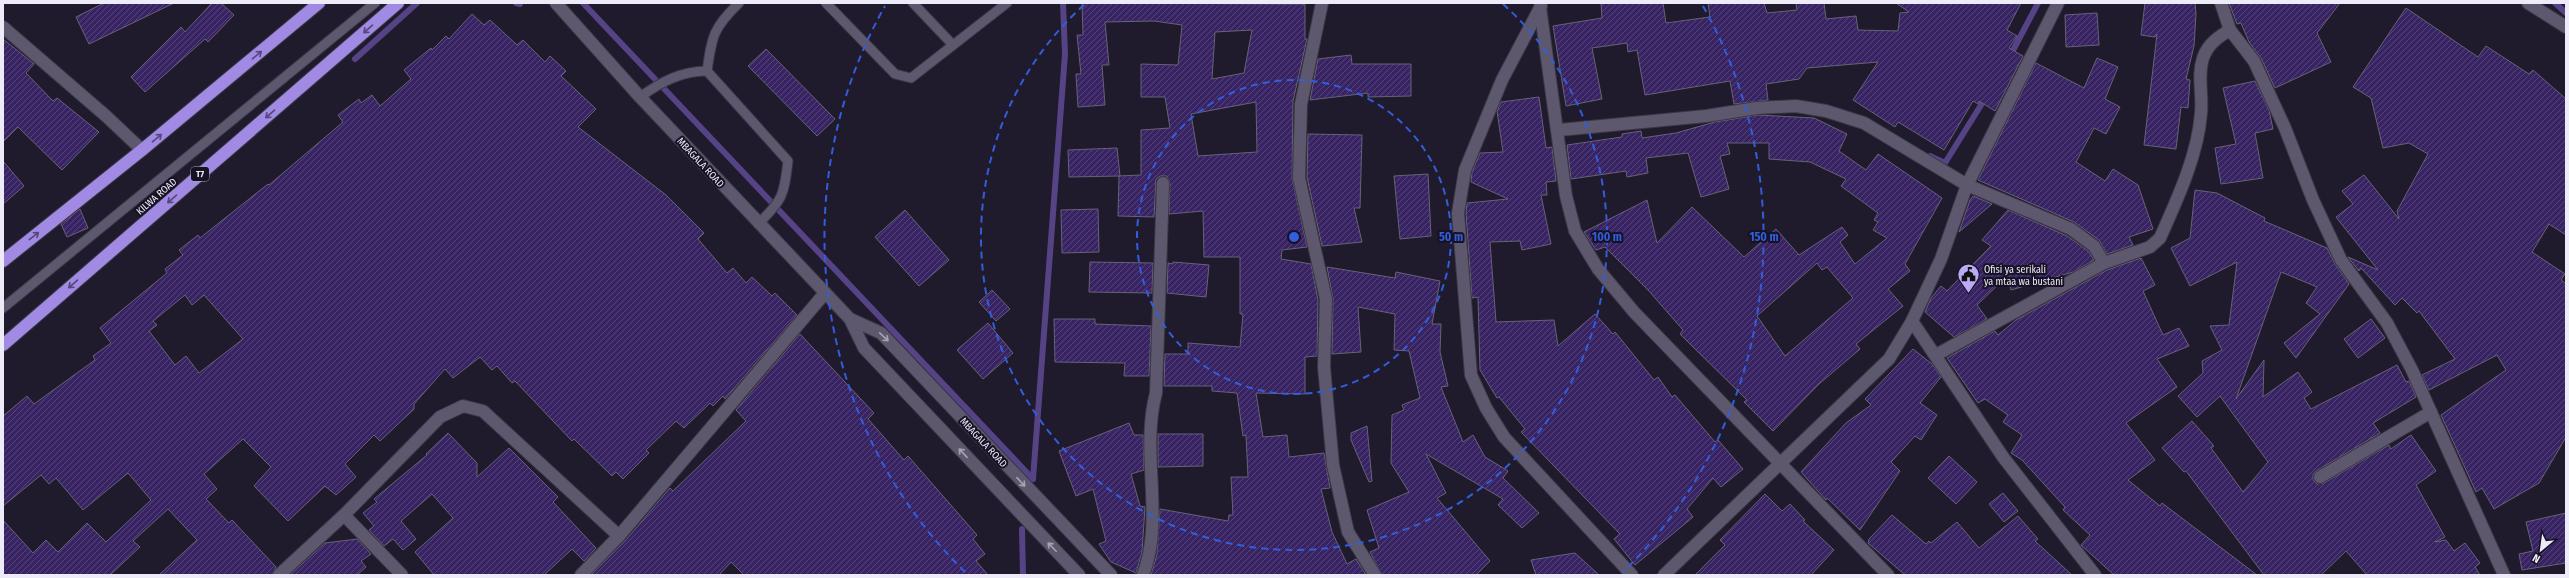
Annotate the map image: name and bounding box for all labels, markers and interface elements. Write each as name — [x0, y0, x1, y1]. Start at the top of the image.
one-way arrow — [363, 24, 373, 33]
one-way arrow — [252, 50, 262, 59]
one-way arrow — [265, 109, 275, 118]
one-way arrow — [152, 133, 162, 142]
street label: MBAGALA ROAD — [674, 135, 726, 190]
road number: T7 — [191, 167, 209, 181]
street label: KILWA ROAD — [134, 176, 179, 218]
one-way arrow — [166, 194, 177, 203]
centre of rings — [1287, 230, 1301, 244]
text: 50 m — [1439, 230, 1463, 244]
text: 100 m — [1592, 230, 1622, 244]
text: 150 m — [1749, 230, 1779, 244]
one-way arrow — [28, 232, 39, 241]
public building icon: Ofisi ya serikali ya mtaa wa bustani — [1955, 262, 1981, 295]
place label: Ofisi ya serikali ya mtaa wa bustani — [1984, 264, 2063, 288]
one-way arrow — [69, 279, 79, 288]
one-way arrow — [879, 332, 889, 341]
street label: MBAGALA ROAD — [957, 415, 1009, 470]
one-way arrow — [959, 448, 968, 458]
one-way arrow — [1016, 477, 1026, 487]
north arrow — [2521, 530, 2561, 570]
one-way arrow — [1047, 542, 1057, 552]
text: N — [2530, 551, 2542, 566]

